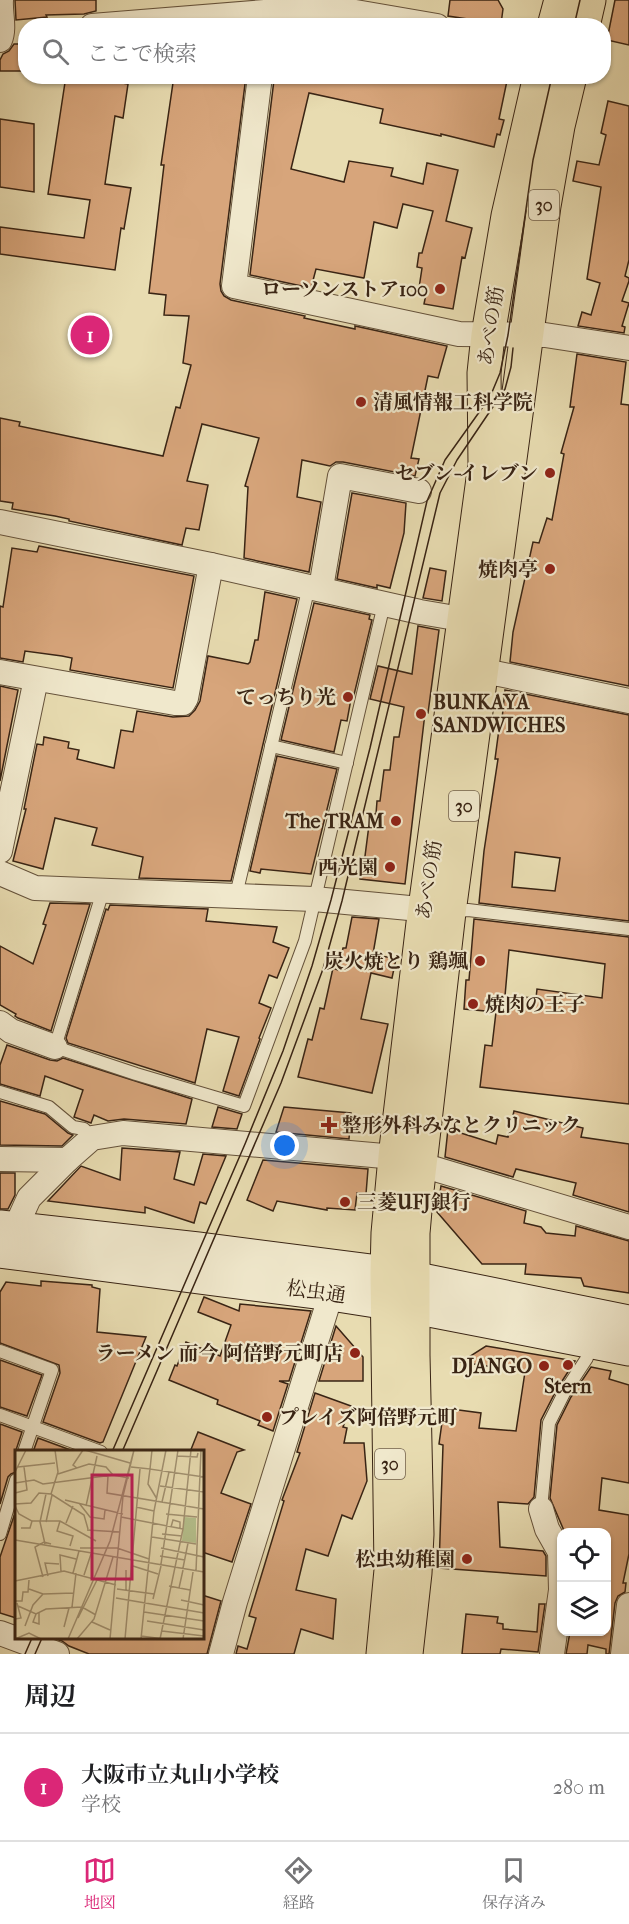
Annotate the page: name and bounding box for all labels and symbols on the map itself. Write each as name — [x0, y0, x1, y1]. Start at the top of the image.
road number: 30 — [529, 190, 559, 220]
place label: ローソンストア100 — [261, 278, 428, 301]
marker: ローソンストア100 — [433, 282, 447, 296]
street label: あべの筋 — [474, 285, 508, 367]
pin: 1 — [70, 312, 110, 358]
place label: 清風情報工科学院 — [373, 391, 533, 414]
marker: 清風情報工科学院 — [354, 395, 368, 409]
place label: セブン-イレブン — [394, 462, 538, 485]
marker: セブン-イレブン — [543, 466, 557, 480]
place label: 焼肉亭 — [478, 558, 538, 581]
marker: 焼肉亭 — [543, 562, 557, 576]
place label: てっちり光 — [236, 686, 336, 709]
marker: てっちり光 — [341, 690, 355, 704]
place label: BUNKAYA SANDWICHES — [433, 691, 565, 737]
marker: BUNKAYA SANDWICHES — [414, 707, 428, 721]
road number: 30 — [449, 791, 479, 821]
place label: The TRAM — [285, 810, 385, 833]
marker: The TRAM — [389, 814, 403, 828]
street label: あべの筋 — [412, 839, 446, 921]
place label: 西光園 — [318, 856, 378, 879]
marker: 西光園 — [383, 860, 397, 874]
place label: 炭火焼とり 鶏颯 — [324, 950, 468, 973]
marker: 炭火焼とり 鶏颯 — [473, 954, 487, 968]
place label: 焼肉の王子 — [485, 993, 585, 1016]
marker: 焼肉の王子 — [466, 997, 480, 1011]
place label: 整形外科みなとクリニック — [342, 1114, 581, 1137]
marker: 整形外科みなとクリニック — [320, 1116, 338, 1134]
your location — [270, 1131, 299, 1160]
place label: 三菱UFJ銀行 — [357, 1191, 471, 1214]
marker: 三菱UFJ銀行 — [338, 1195, 352, 1209]
street label: 松虫通 — [285, 1276, 347, 1308]
place label: ラーメン 而今 阿倍野元町店 — [95, 1342, 343, 1365]
marker: ラーメン 而今 阿倍野元町店 — [348, 1346, 362, 1360]
place label: DJANGO — [452, 1355, 532, 1378]
marker: Stern — [561, 1358, 575, 1372]
marker: DJANGO — [537, 1359, 551, 1373]
place label: Stern — [544, 1375, 592, 1398]
place label: プレイズ阿倍野元町 — [279, 1406, 458, 1429]
marker: プレイズ阿倍野元町 — [260, 1410, 274, 1424]
road number: 30 — [375, 1449, 405, 1479]
inset map — [15, 1450, 204, 1639]
place label: 松虫幼稚園 — [355, 1548, 455, 1571]
marker: 松虫幼稚園 — [460, 1552, 474, 1566]

